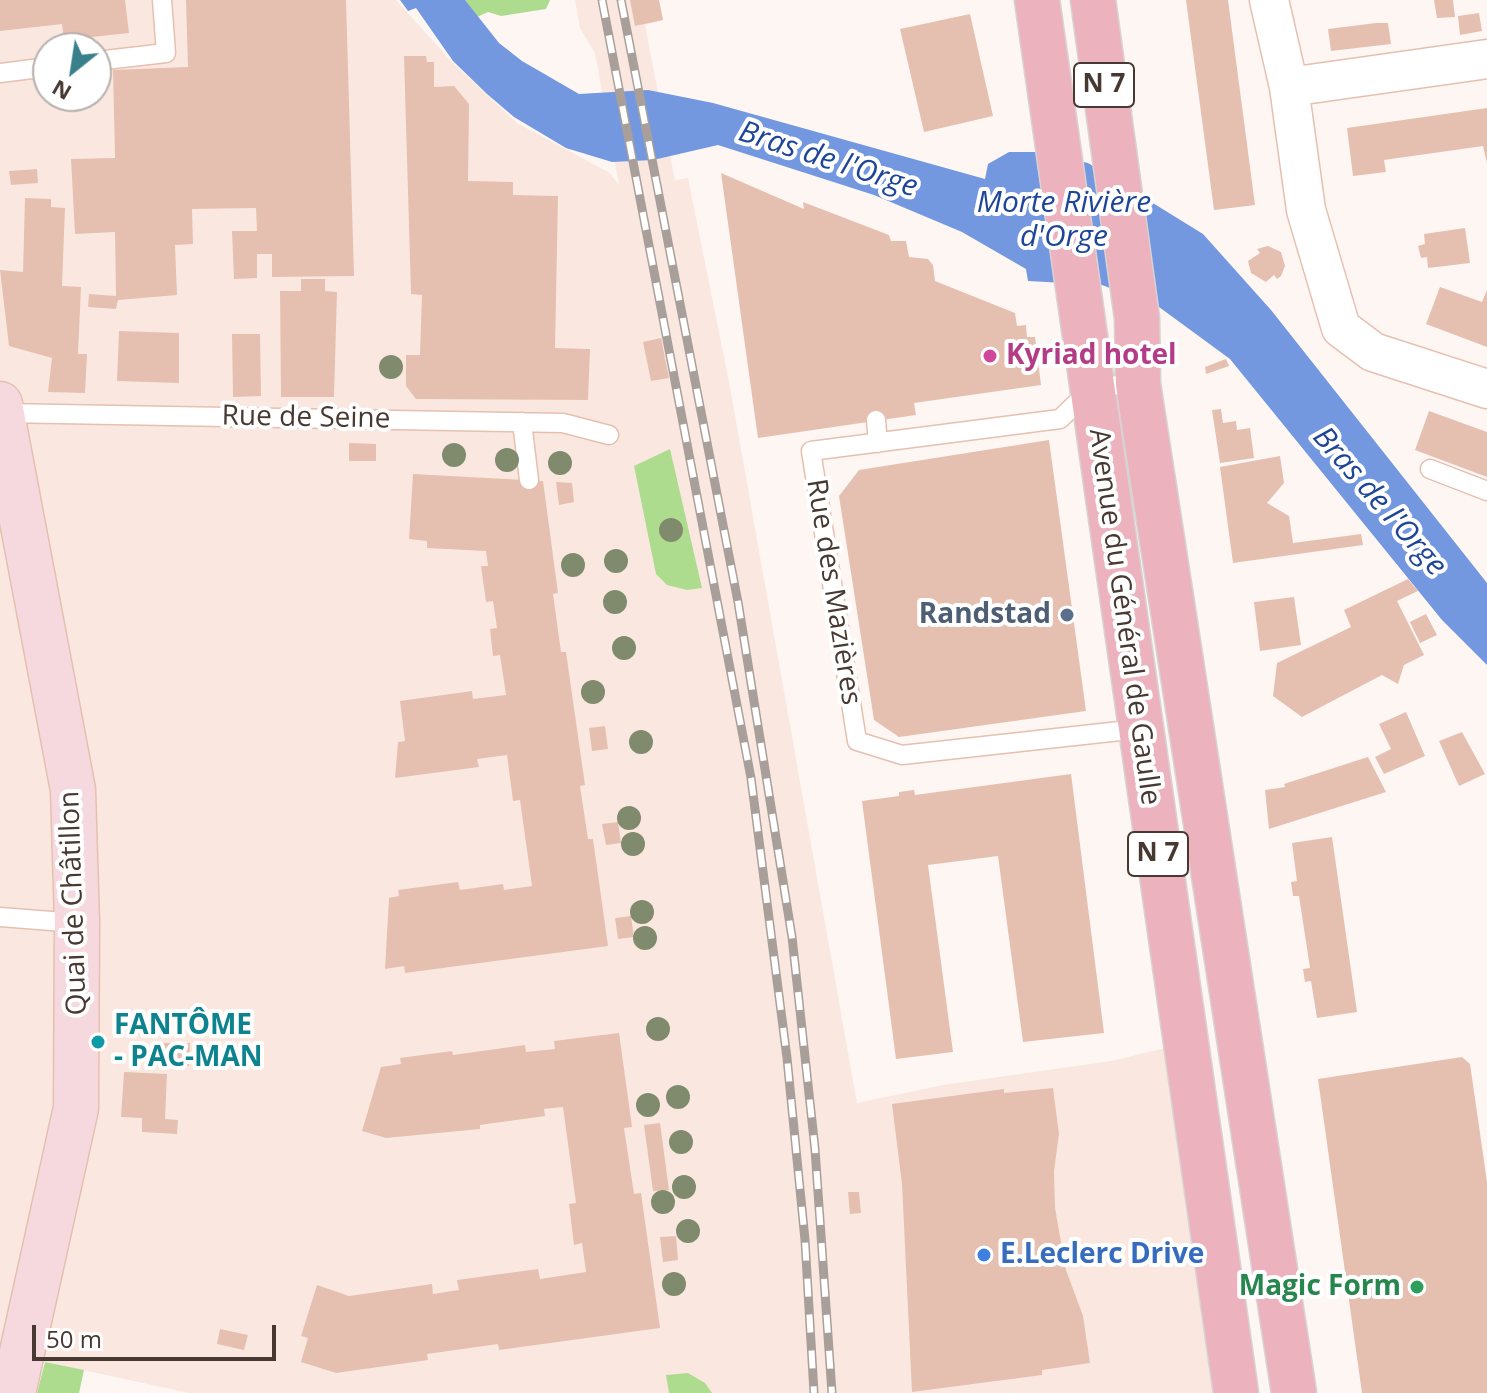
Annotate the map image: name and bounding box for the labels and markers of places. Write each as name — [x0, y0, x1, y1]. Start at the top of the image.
place label: Kyriad hotel — [1006, 339, 1177, 373]
marker: Kyriad hotel — [981, 347, 999, 365]
place label: Randstad — [919, 598, 1051, 632]
marker: Randstad — [1058, 606, 1076, 624]
place label: FANTÔME - PAC-MAN — [114, 1009, 263, 1075]
marker: FANTÔME - PAC-MAN — [89, 1033, 107, 1051]
place label: E.Leclerc Drive — [1000, 1238, 1204, 1272]
marker: E.Leclerc Drive — [975, 1246, 993, 1264]
place label: Magic Form — [1239, 1270, 1401, 1304]
marker: Magic Form — [1408, 1278, 1426, 1296]

